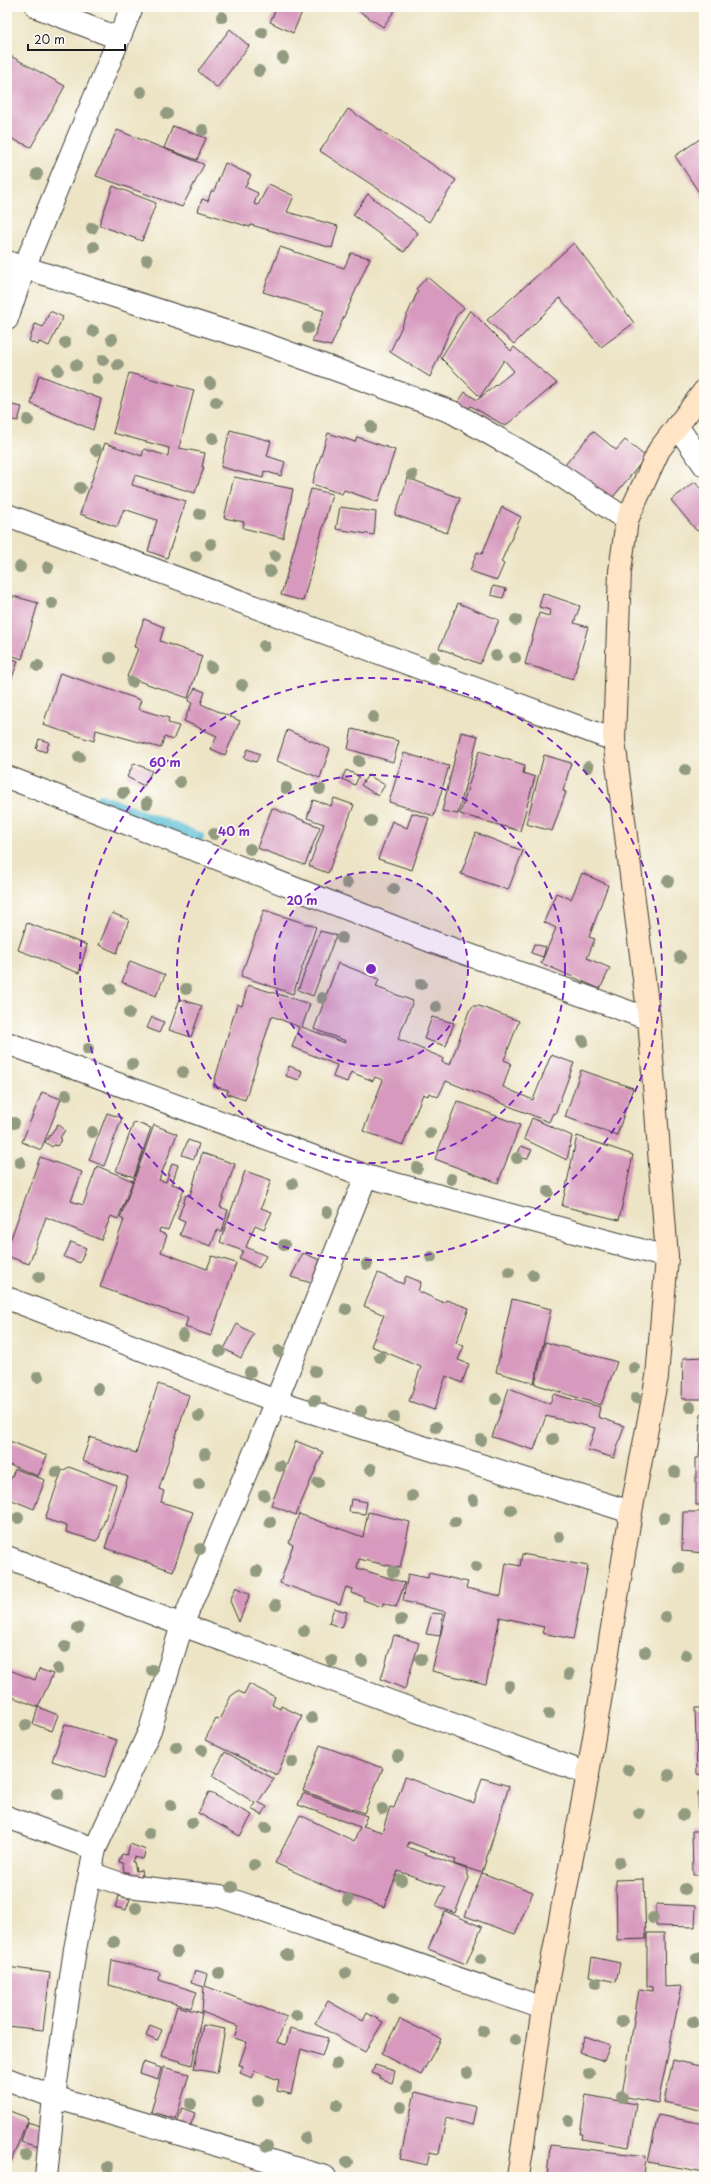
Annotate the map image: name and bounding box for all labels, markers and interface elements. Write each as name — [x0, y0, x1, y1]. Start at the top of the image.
scale bar — [28, 26, 125, 52]
text: 20 m — [34, 30, 65, 48]
text: 60 m — [149, 753, 181, 771]
text: 40 m — [218, 822, 250, 840]
text: 20 m — [286, 891, 318, 909]
centre of rings — [364, 962, 378, 976]

